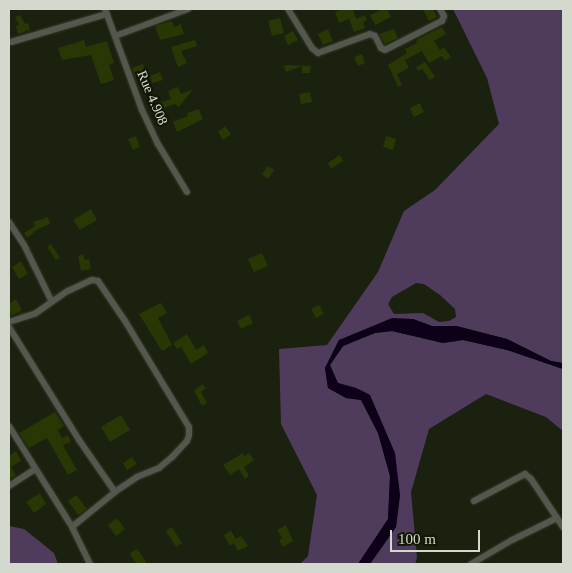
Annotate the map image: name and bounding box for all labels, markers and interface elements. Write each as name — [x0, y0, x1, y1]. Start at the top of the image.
street label: Rue 4.908 — [133, 68, 171, 128]
scale bar — [392, 520, 482, 552]
text: 100 m — [398, 531, 436, 547]

